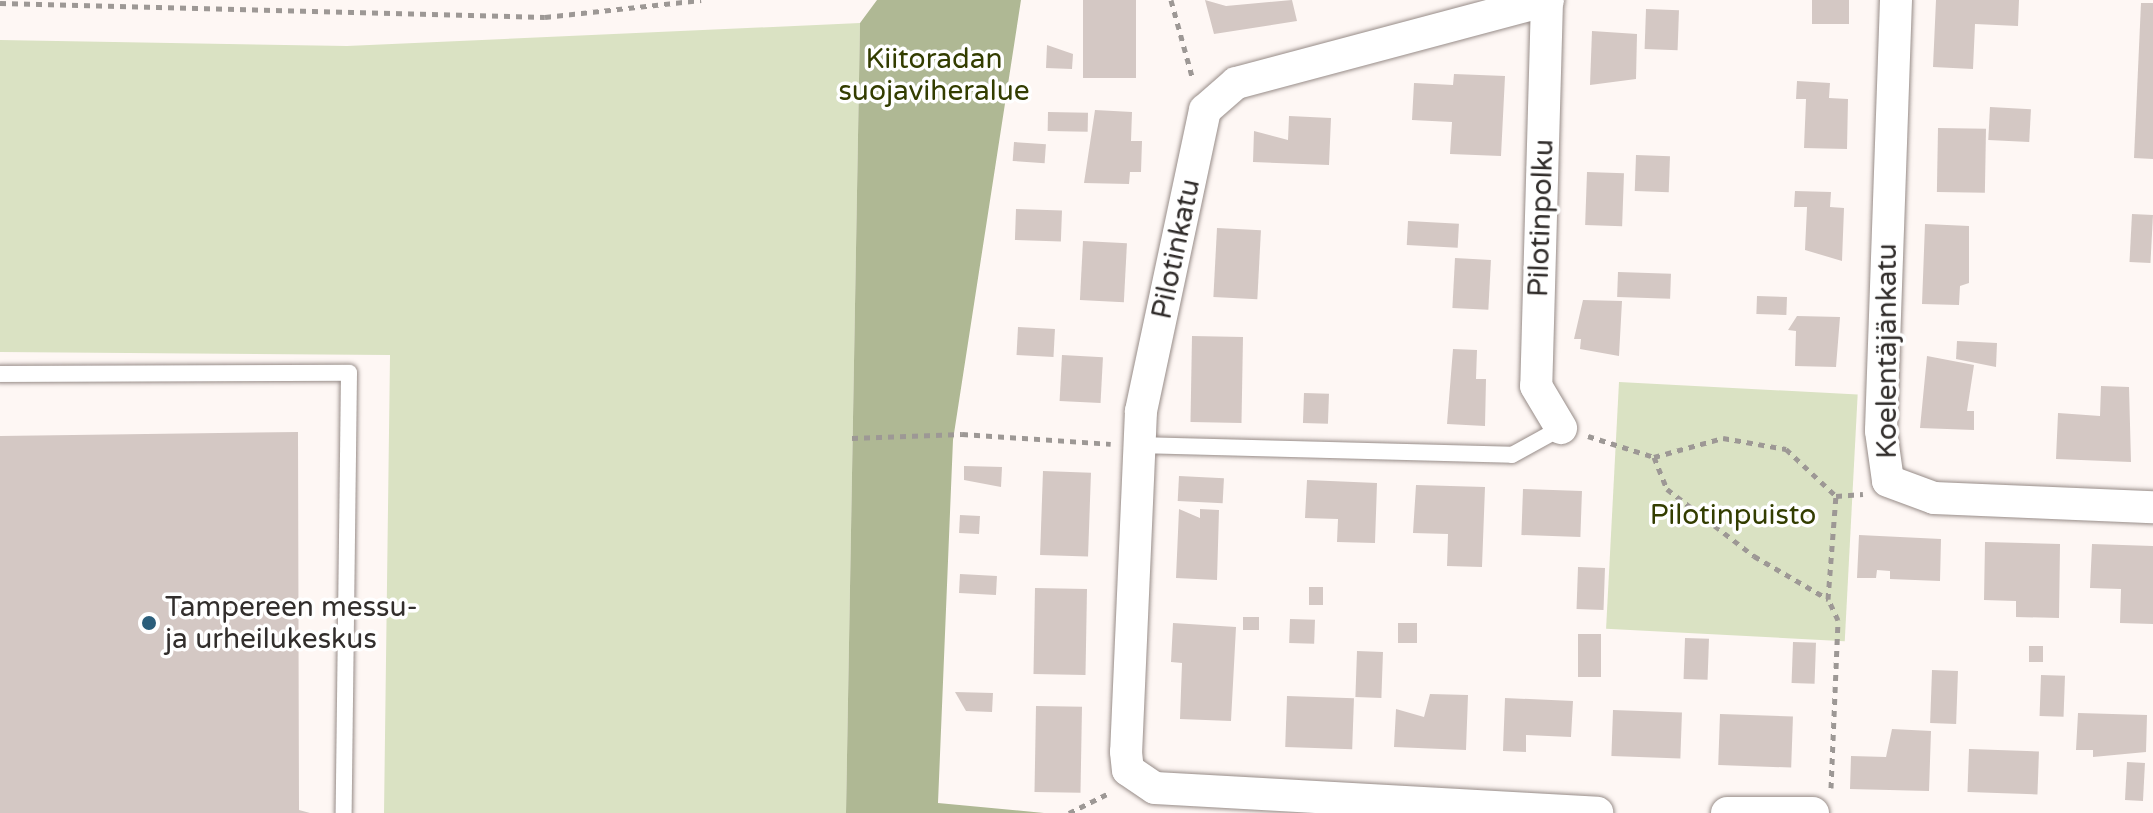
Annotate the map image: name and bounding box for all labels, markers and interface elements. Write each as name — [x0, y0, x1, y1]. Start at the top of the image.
park label: Kiitoradan suojaviheralue — [838, 42, 1030, 108]
street label: Pilotinpolku — [1521, 138, 1561, 298]
street label: Pilotinkatu — [1145, 176, 1207, 322]
street label: Koelentäjänkatu — [1870, 243, 1904, 459]
park label: Pilotinpuisto — [1650, 498, 1816, 532]
place label: Tampereen messu- ja urheilukeskus — [165, 590, 418, 656]
marker: Tampereen messu- ja urheilukeskus — [140, 614, 158, 632]

